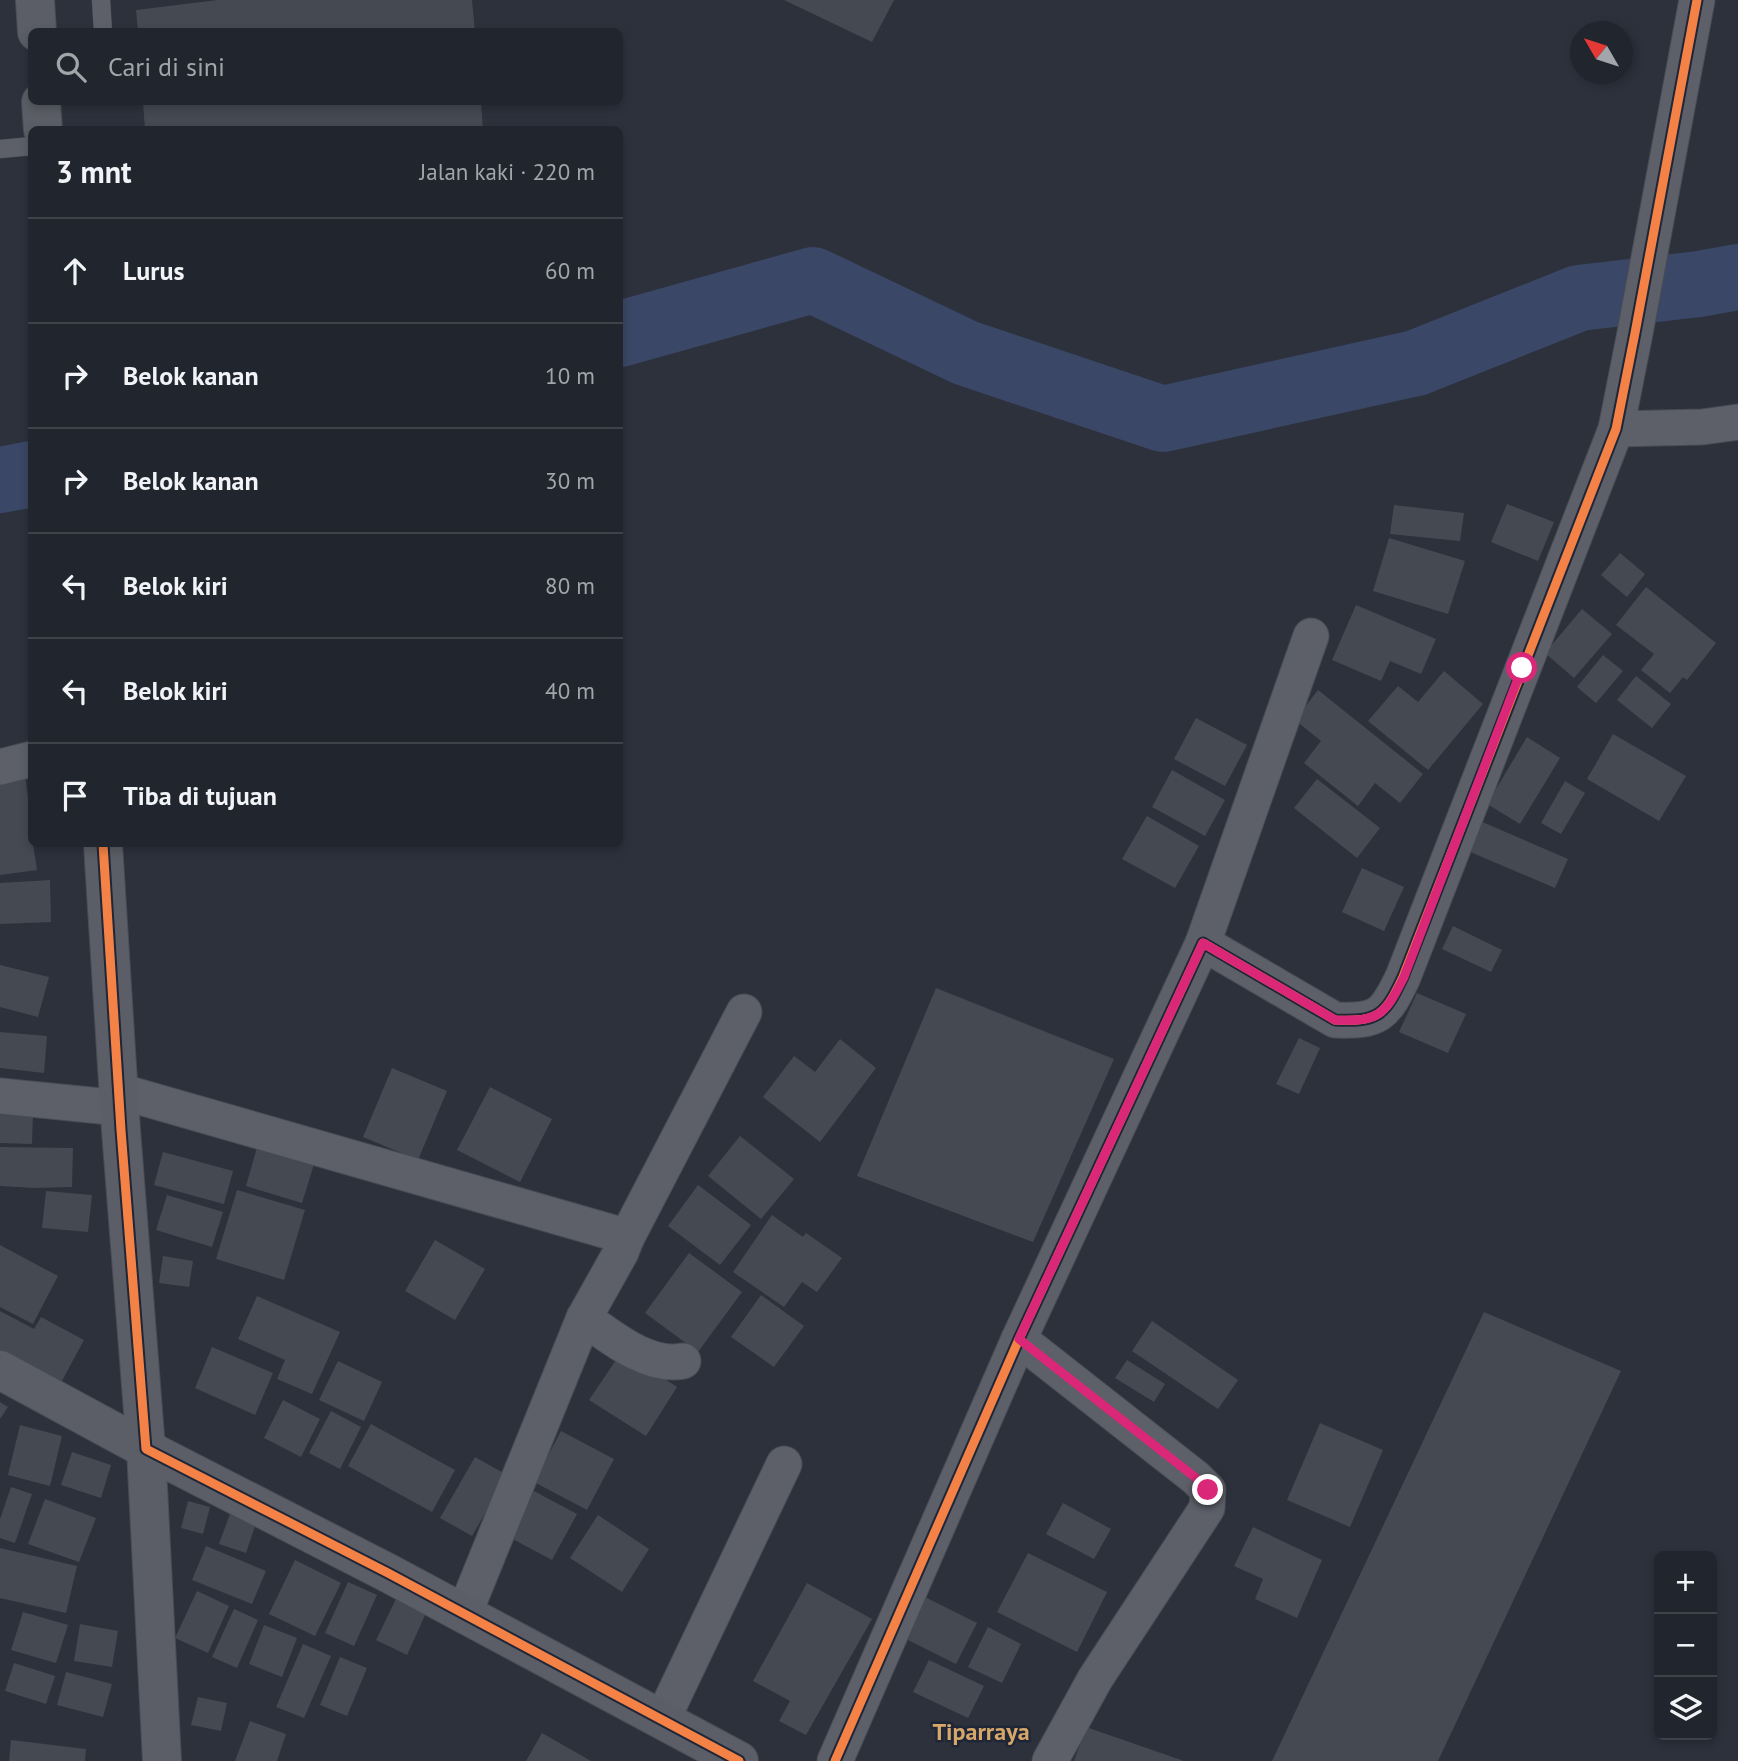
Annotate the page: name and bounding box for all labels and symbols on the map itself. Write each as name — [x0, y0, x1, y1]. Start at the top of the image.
north arrow — [1570, 21, 1633, 84]
route start — [1506, 652, 1537, 683]
route end — [1192, 1474, 1223, 1505]
district label: Tiparraya — [932, 1716, 1030, 1747]

